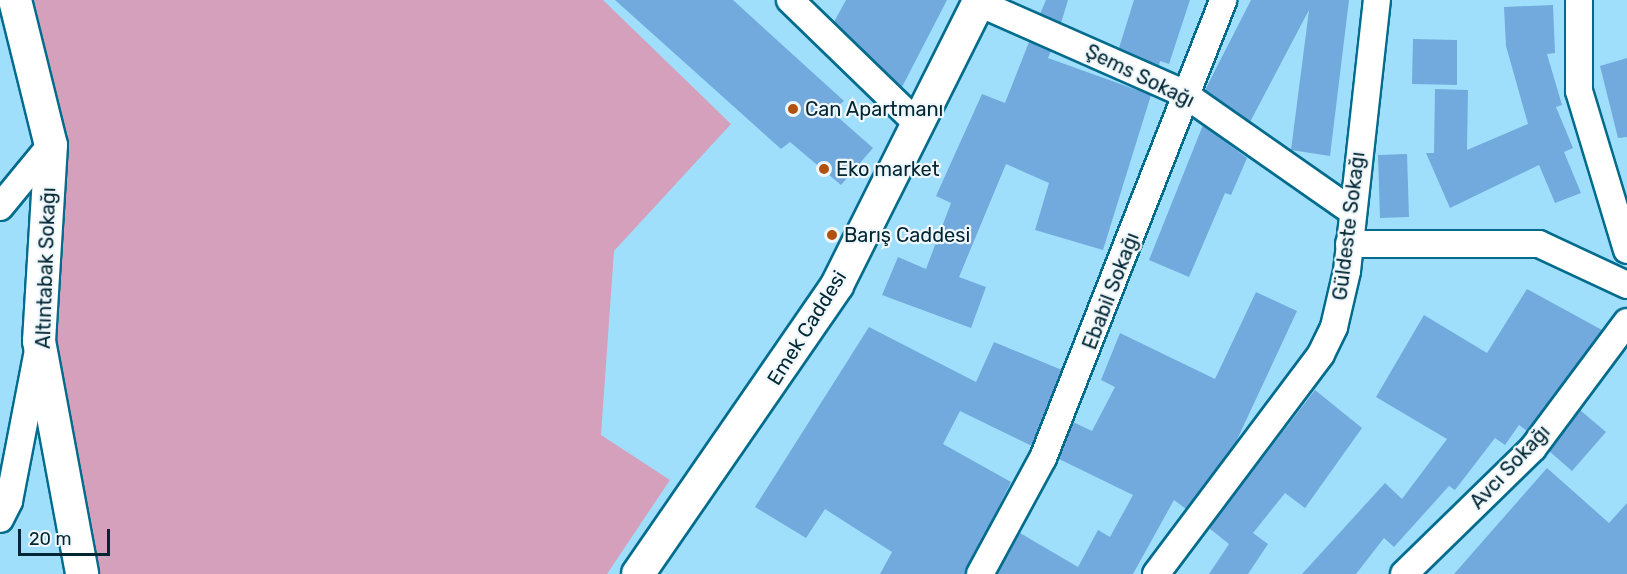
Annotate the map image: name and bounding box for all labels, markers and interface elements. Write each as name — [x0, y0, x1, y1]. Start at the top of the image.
street label: Şems Sokağı — [1082, 39, 1198, 113]
place label: Can Apartmanı — [805, 97, 944, 121]
marker: Can Apartmanı — [786, 102, 800, 116]
street label: Güldeste Sokağı — [1328, 150, 1370, 302]
place label: Eko market — [836, 157, 940, 181]
marker: Eko market — [817, 162, 831, 176]
street label: Altıntabak Sokağı — [31, 187, 61, 349]
place label: Barış Caddesi — [844, 223, 970, 247]
marker: Barış Caddesi — [825, 228, 839, 242]
street label: Ebabil Sokağı — [1078, 229, 1144, 353]
street label: Emek Caddesi — [762, 266, 852, 390]
street label: Avcı Sokağı — [1465, 420, 1555, 514]
scale bar — [21, 517, 112, 555]
text: 20 m — [29, 528, 71, 550]

